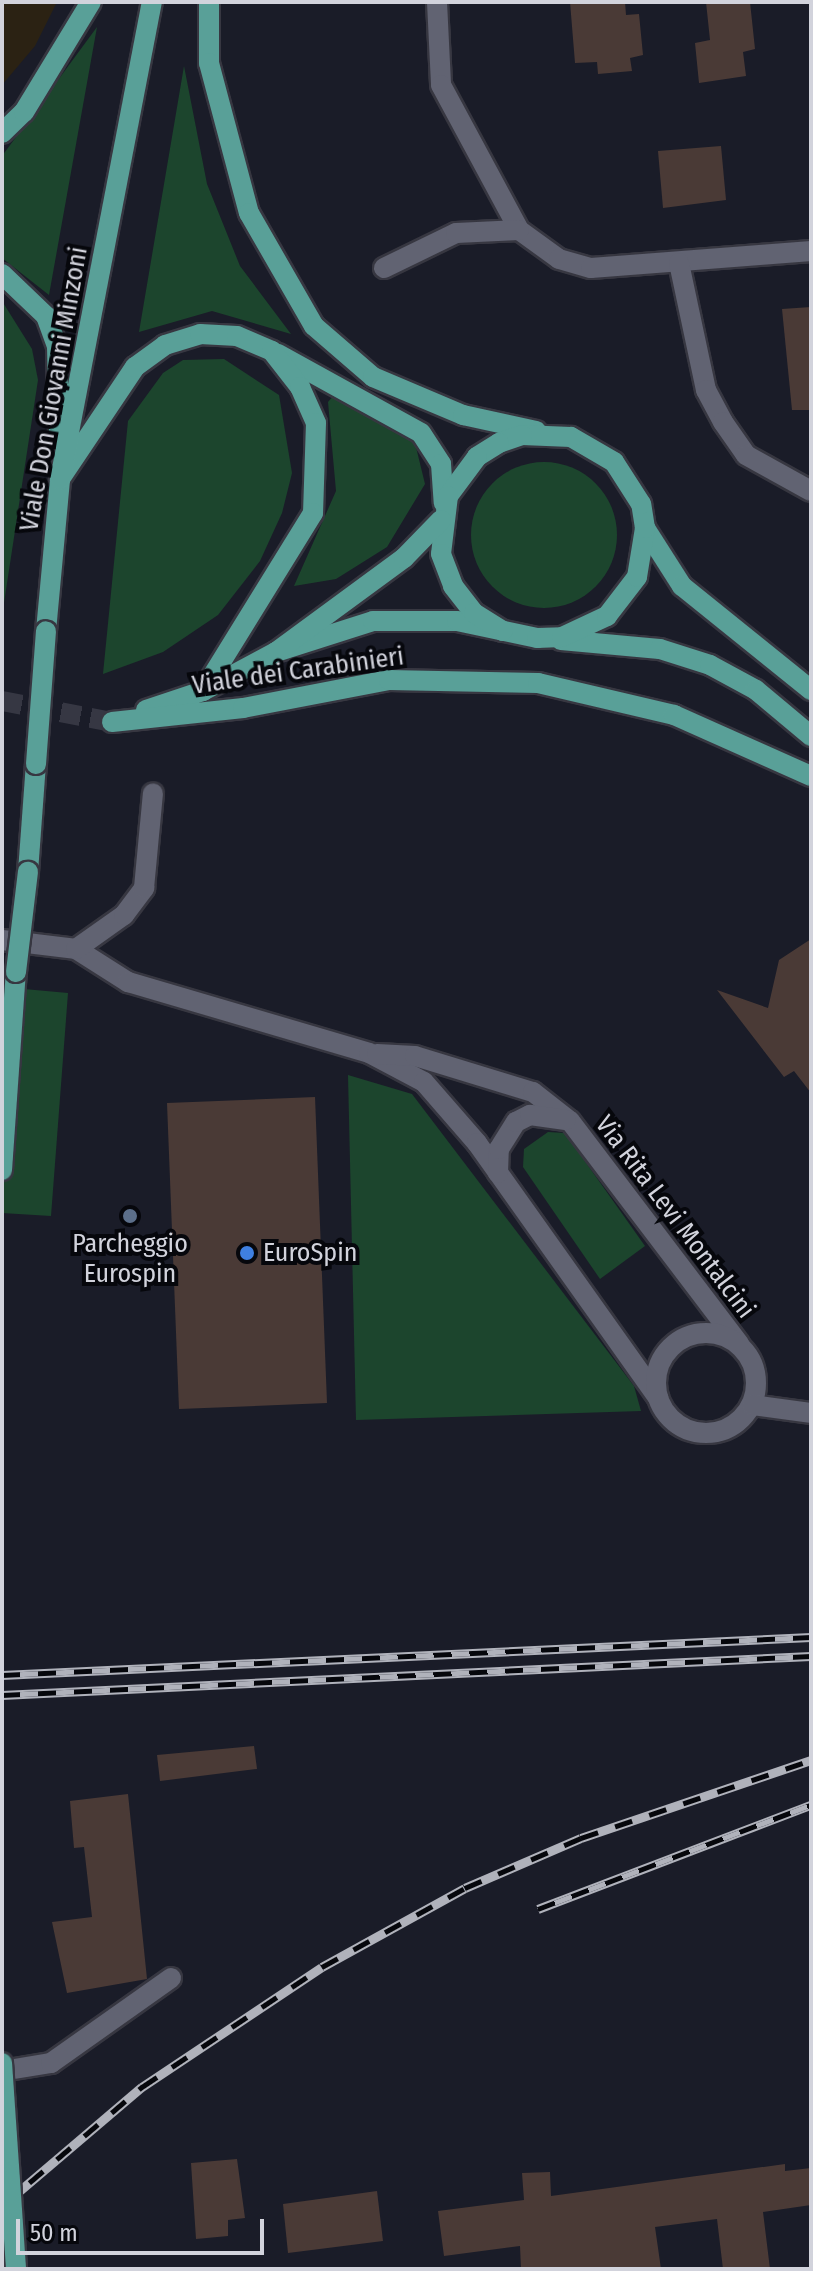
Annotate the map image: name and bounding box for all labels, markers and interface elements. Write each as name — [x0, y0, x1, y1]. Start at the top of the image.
street label: Viale Don Giovanni Minzoni — [14, 244, 94, 534]
street label: Viale dei Carabinieri — [190, 641, 406, 701]
street label: Via Rita Levi Montalcini — [589, 1109, 761, 1325]
marker: Parcheggio Eurospin — [121, 1207, 139, 1225]
place label: Parcheggio Eurospin — [72, 1228, 188, 1290]
place label: EuroSpin — [263, 1237, 357, 1269]
marker: EuroSpin — [238, 1244, 256, 1262]
scale bar — [20, 2203, 268, 2253]
text: 50 m — [30, 2219, 78, 2247]

